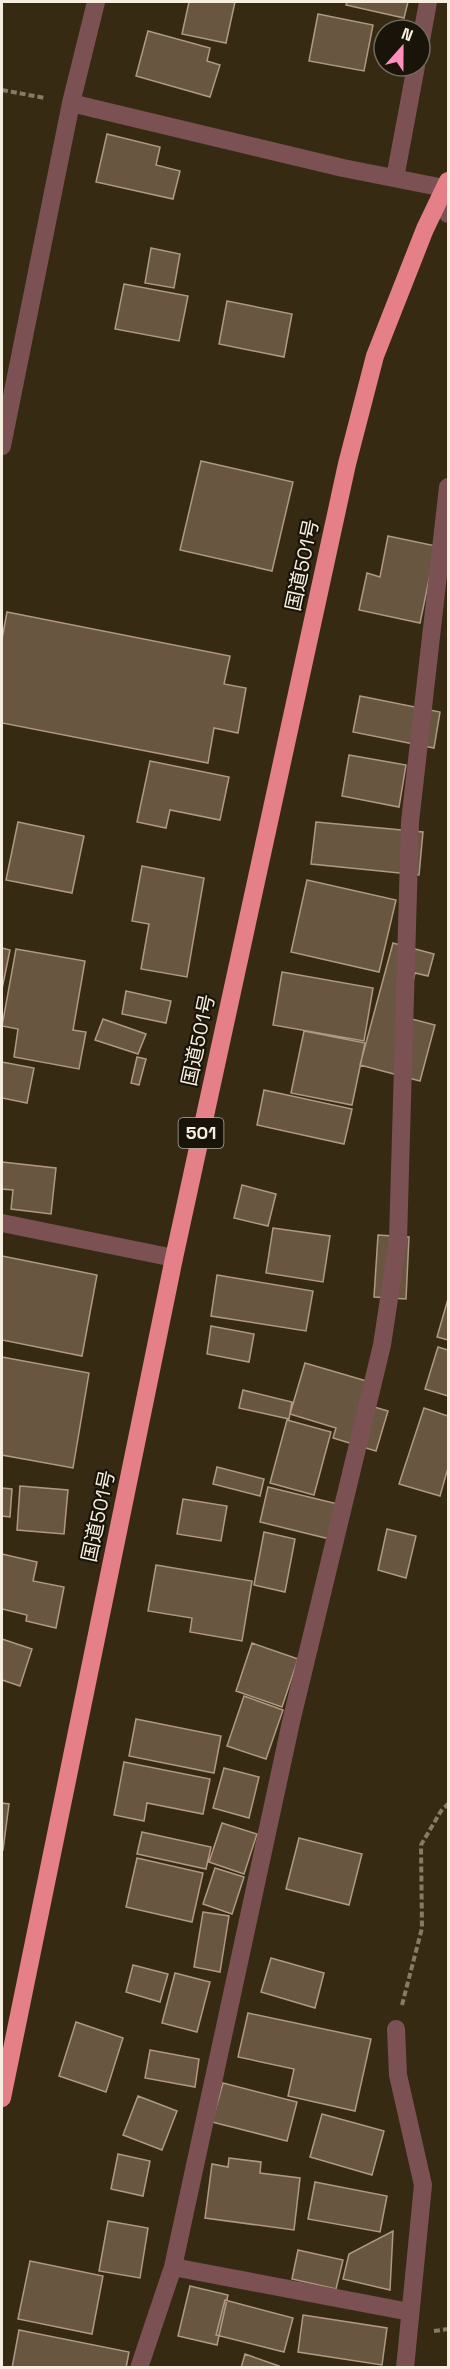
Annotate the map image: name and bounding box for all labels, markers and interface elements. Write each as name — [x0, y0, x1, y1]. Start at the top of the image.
north arrow — [372, 18, 432, 78]
text: N — [398, 23, 416, 46]
street label: 国道501号 — [280, 517, 324, 613]
street label: 国道501号 — [176, 992, 220, 1088]
road number: 501 — [178, 1118, 224, 1148]
street label: 国道501号 — [76, 1468, 120, 1564]

